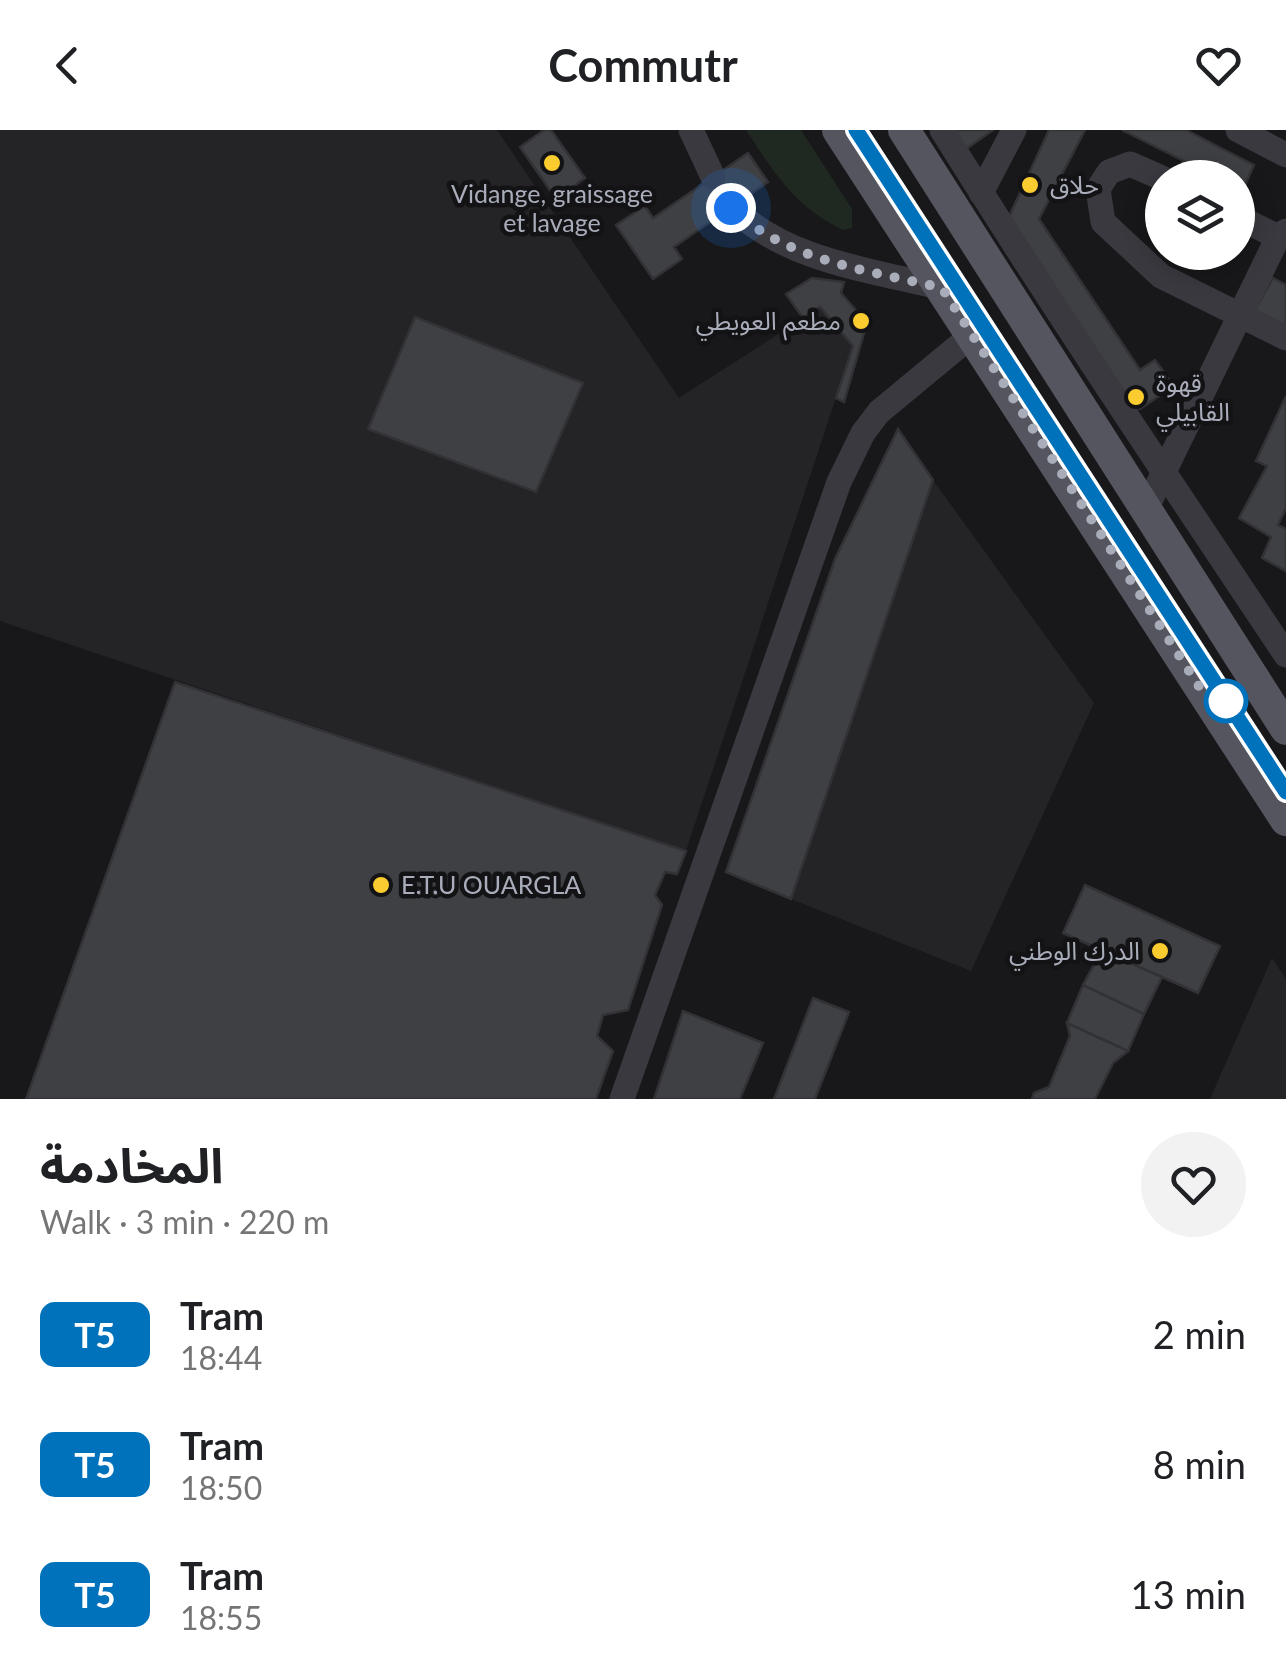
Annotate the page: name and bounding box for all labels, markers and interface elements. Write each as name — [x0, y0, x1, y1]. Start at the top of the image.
icon: back — [40, 38, 95, 93]
text: Commutr — [548, 38, 738, 92]
icon: heart — [1191, 38, 1246, 93]
marker: Vidange, graissage et lavage — [541, 152, 563, 174]
map controls — [1145, 160, 1255, 270]
button: layers — [1145, 160, 1255, 270]
place label: حلاق — [1050, 169, 1099, 199]
marker: حلاق — [1019, 174, 1041, 196]
place label: Vidange, graissage et lavage — [451, 178, 653, 237]
your location — [706, 183, 756, 233]
place label: مطعم العويطي — [696, 305, 841, 341]
marker: مطعم العويطي — [850, 310, 872, 332]
place label: قهوة القابيلي — [1156, 367, 1230, 432]
marker: قهوة القابيلي — [1125, 386, 1147, 408]
unlabelled marker — [1205, 680, 1247, 722]
place label: E.T.U OUARGLA — [401, 869, 581, 899]
marker: E.T.U OUARGLA — [370, 874, 392, 896]
place label: الدرك الوطني — [1009, 935, 1140, 971]
marker: الدرك الوطني — [1149, 940, 1171, 962]
button: heart — [1141, 1132, 1246, 1237]
text: المخادمة — [40, 1136, 223, 1193]
text: Walk · 3 min · 220 m — [40, 1202, 329, 1241]
text: Tram — [180, 1292, 264, 1338]
text: 2 min — [1153, 1311, 1246, 1357]
text: T5 — [74, 1313, 116, 1355]
text: 18:44 — [180, 1338, 262, 1377]
text: Tram — [180, 1422, 264, 1468]
text: 8 min — [1153, 1441, 1246, 1487]
text: T5 — [74, 1443, 116, 1485]
text: 18:50 — [180, 1468, 262, 1507]
text: Tram — [180, 1552, 264, 1598]
text: 13 min — [1131, 1571, 1246, 1617]
text: T5 — [74, 1573, 116, 1615]
text: 18:55 — [180, 1598, 262, 1637]

